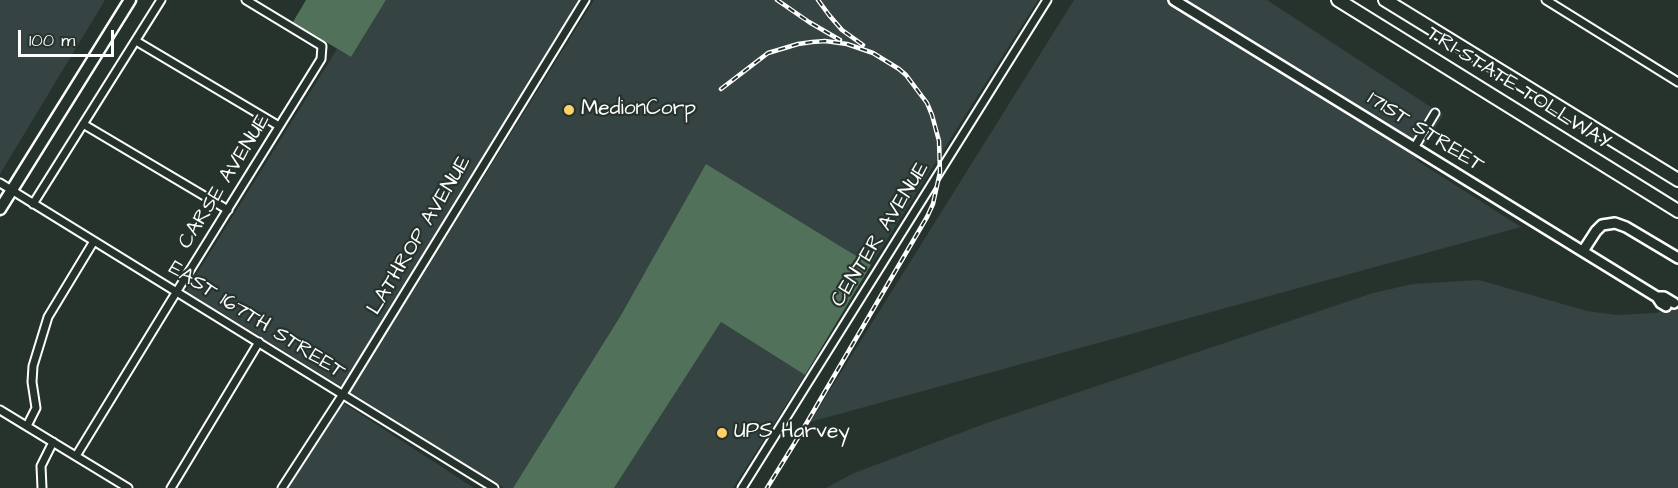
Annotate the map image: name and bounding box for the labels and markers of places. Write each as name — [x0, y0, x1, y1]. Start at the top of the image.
place label: MedionCorp — [581, 97, 696, 123]
marker: MedionCorp — [562, 103, 576, 117]
place label: UPS Harvey — [734, 420, 850, 446]
marker: UPS Harvey — [715, 426, 729, 440]

